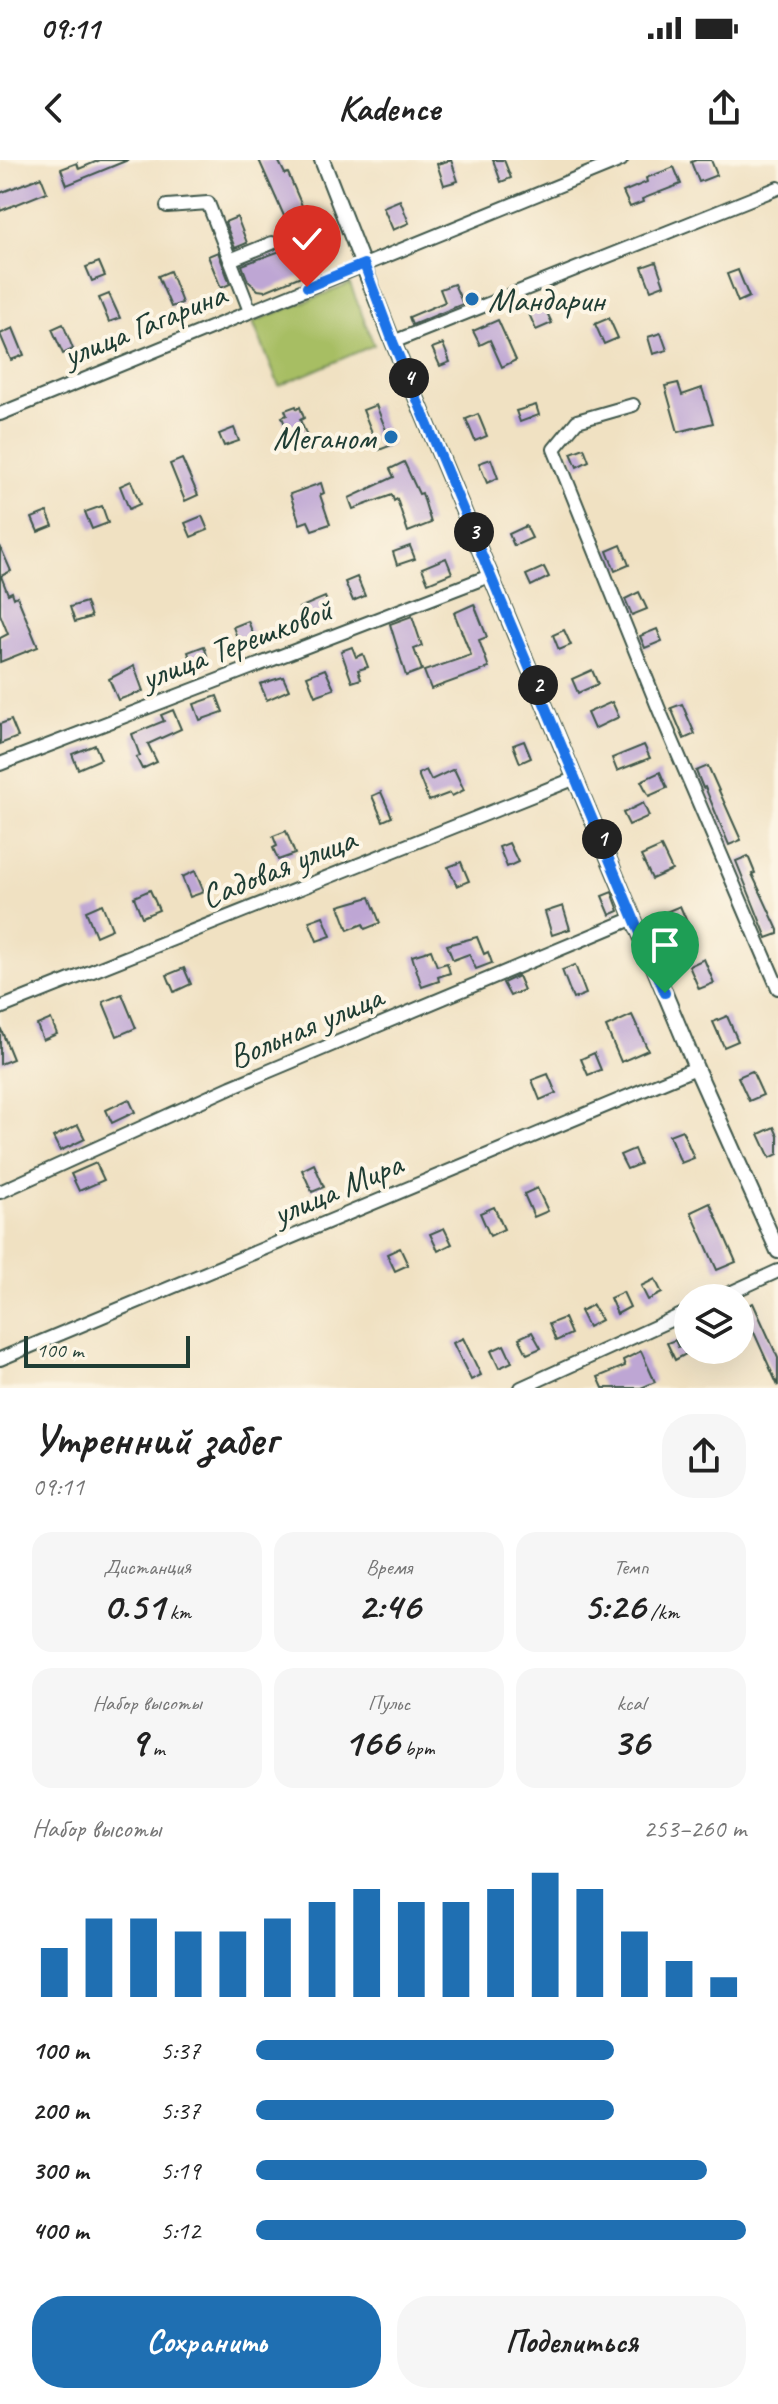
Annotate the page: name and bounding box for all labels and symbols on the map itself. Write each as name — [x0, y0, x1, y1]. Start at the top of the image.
pin — [273, 205, 341, 287]
street label: улица Гагарина — [54, 271, 234, 377]
place label: Мандарин — [488, 278, 607, 321]
marker: Мандарин — [463, 290, 481, 308]
pin: 4 — [389, 358, 429, 398]
place label: Меганом — [273, 416, 377, 459]
marker: Меганом — [382, 428, 400, 446]
pin: 3 — [454, 512, 494, 552]
street label: улица Терешковой — [133, 587, 339, 700]
pin: 2 — [518, 665, 558, 705]
street label: Садовая улица — [195, 816, 364, 918]
pin: 1 — [582, 819, 622, 859]
pin — [631, 911, 699, 993]
street label: Вольная улица — [222, 974, 392, 1078]
street label: улица Мира — [264, 1141, 411, 1236]
scale bar — [24, 1332, 190, 1368]

